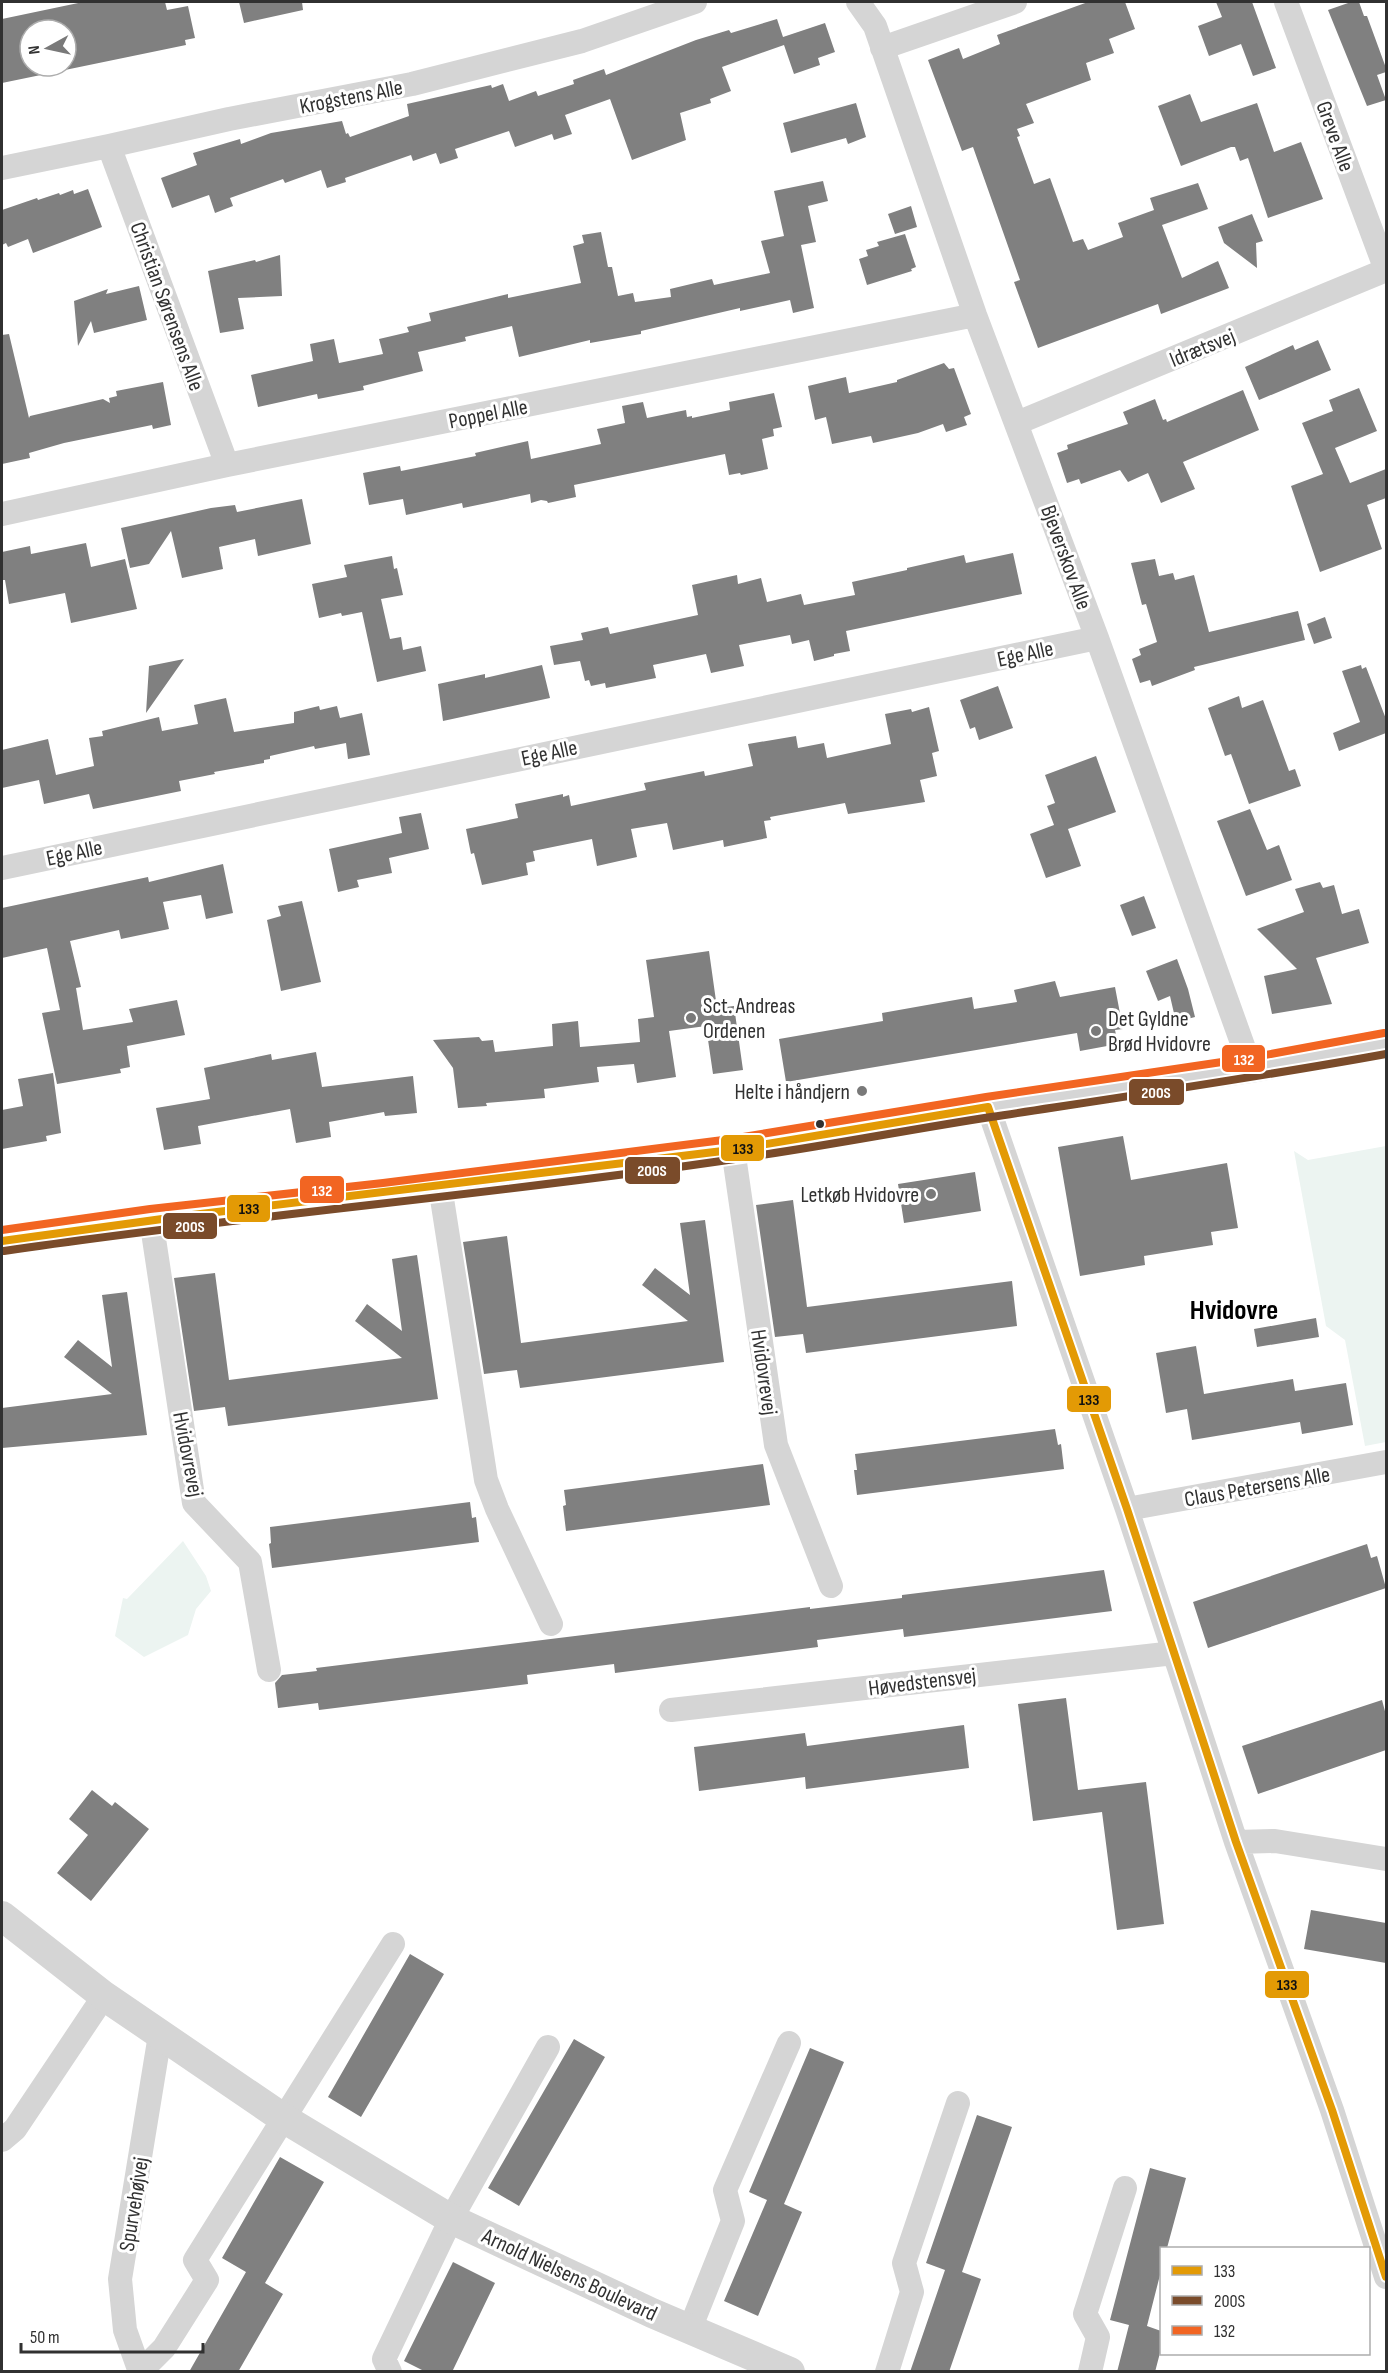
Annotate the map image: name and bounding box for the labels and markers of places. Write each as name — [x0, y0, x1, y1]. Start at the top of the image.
place label: Sct. Andreas Ordenen — [703, 993, 795, 1045]
place label: Det Gyldne Brød Hvidovre — [1108, 1006, 1211, 1058]
marker: Sct. Andreas Ordenen — [684, 1011, 698, 1025]
marker: Det Gyldne Brød Hvidovre — [1089, 1024, 1103, 1038]
place label: Helte i håndjern — [734, 1079, 850, 1106]
marker: Helte i håndjern — [855, 1084, 869, 1098]
unlabelled marker — [814, 1118, 826, 1130]
place label: Letkøb Hvidovre — [801, 1182, 919, 1209]
marker: Letkøb Hvidovre — [924, 1187, 938, 1201]

